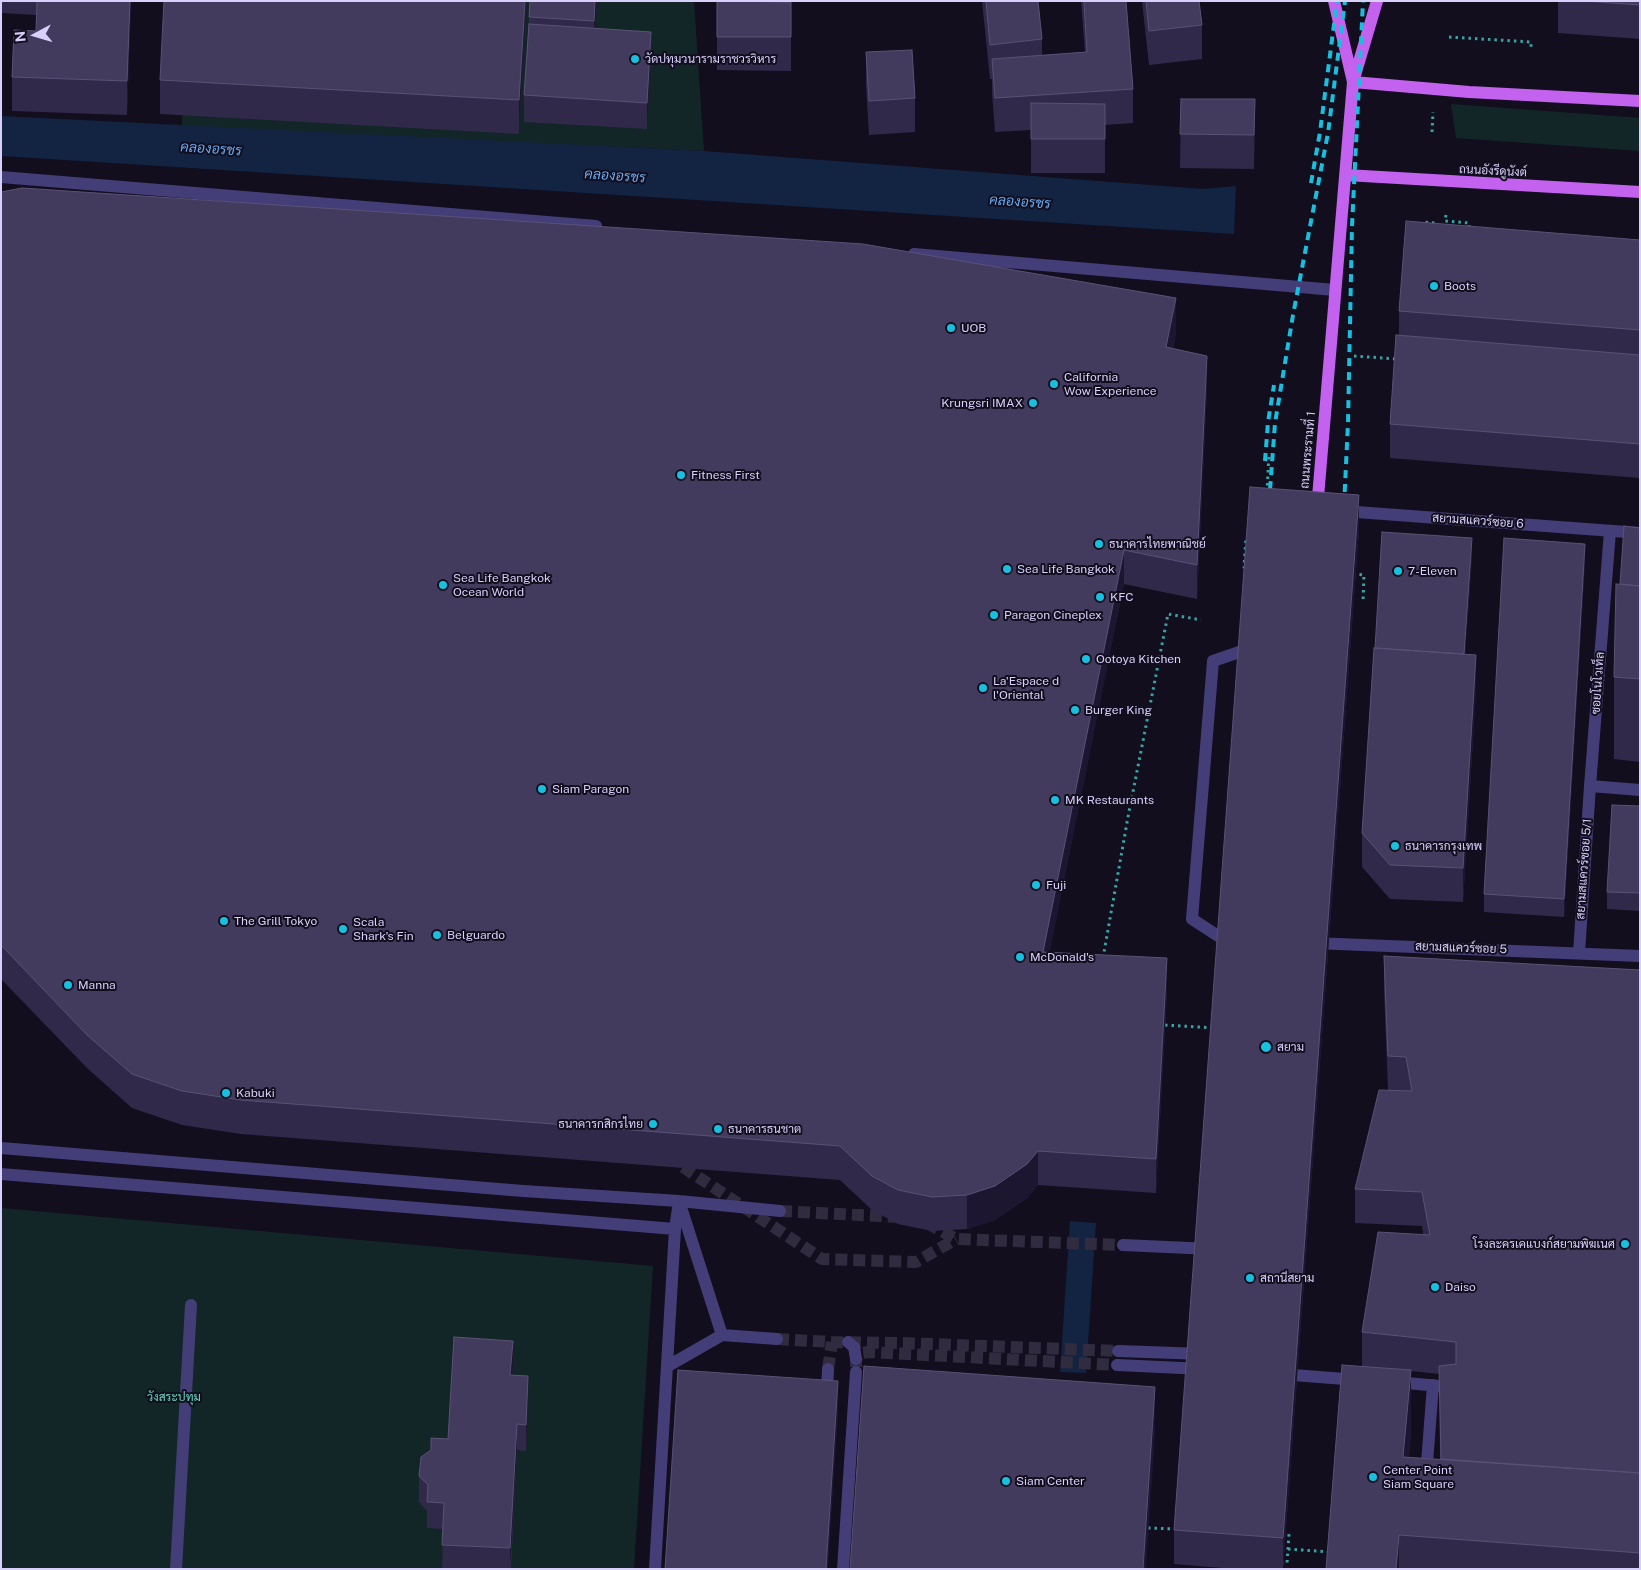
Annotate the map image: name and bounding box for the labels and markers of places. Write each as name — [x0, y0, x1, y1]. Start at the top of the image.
place label: วัดปทุมวนารามราชวรวิหาร — [645, 52, 776, 66]
marker: วัดปทุมวนารามราชวรวิหาร — [629, 53, 641, 65]
place label: Boots — [1444, 279, 1476, 293]
marker: Boots — [1428, 280, 1440, 292]
place label: UOB — [961, 321, 986, 335]
marker: UOB — [945, 322, 957, 334]
place label: California Wow Experience — [1064, 370, 1157, 398]
marker: California Wow Experience — [1048, 378, 1060, 390]
place label: Krungsri IMAX — [941, 396, 1023, 410]
marker: Krungsri IMAX — [1027, 397, 1039, 409]
place label: Fitness First — [691, 468, 760, 482]
marker: Fitness First — [675, 469, 687, 481]
place label: ธนาคารไทยพาณิชย์ — [1109, 537, 1206, 551]
marker: ธนาคารไทยพาณิชย์ — [1093, 538, 1105, 550]
place label: Sea Life Bangkok — [1017, 562, 1115, 576]
marker: Sea Life Bangkok — [1001, 563, 1013, 575]
place label: 7-Eleven — [1408, 564, 1457, 578]
marker: 7-Eleven — [1392, 565, 1404, 577]
place label: Sea Life Bangkok Ocean World — [453, 571, 551, 599]
marker: Sea Life Bangkok Ocean World — [437, 579, 449, 591]
place label: KFC — [1110, 590, 1134, 604]
marker: KFC — [1094, 591, 1106, 603]
place label: Paragon Cineplex — [1004, 608, 1102, 622]
marker: Paragon Cineplex — [988, 609, 1000, 621]
place label: Ootoya Kitchen — [1096, 652, 1181, 666]
marker: Ootoya Kitchen — [1080, 653, 1092, 665]
place label: La'Espace d l'Oriental — [993, 674, 1059, 702]
marker: La'Espace d l'Oriental — [977, 682, 989, 694]
place label: Burger King — [1085, 703, 1152, 717]
marker: Burger King — [1069, 704, 1081, 716]
place label: Siam Paragon — [552, 782, 629, 796]
marker: Siam Paragon — [536, 783, 548, 795]
place label: MK Restaurants — [1065, 793, 1154, 807]
marker: MK Restaurants — [1049, 794, 1061, 806]
place label: ธนาคารกรุงเทพ — [1405, 839, 1482, 853]
marker: ธนาคารกรุงเทพ — [1389, 840, 1401, 852]
place label: Fuji — [1046, 878, 1066, 892]
marker: Fuji — [1030, 879, 1042, 891]
place label: The Grill Tokyo — [234, 914, 317, 928]
marker: The Grill Tokyo — [218, 915, 230, 927]
place label: Scala Shark's Fin — [353, 915, 414, 943]
marker: Scala Shark's Fin — [337, 923, 349, 935]
place label: Belguardo — [447, 928, 505, 942]
marker: Belguardo — [431, 929, 443, 941]
place label: McDonald's — [1030, 950, 1094, 964]
marker: McDonald's — [1014, 951, 1026, 963]
place label: Manna — [78, 978, 116, 992]
marker: Manna — [62, 979, 74, 991]
marker: สยาม — [1259, 1040, 1273, 1054]
place label: สยาม — [1277, 1040, 1304, 1054]
place label: Kabuki — [236, 1086, 275, 1100]
marker: Kabuki — [220, 1087, 232, 1099]
place label: ธนาคารกสิกรไทย — [558, 1117, 643, 1131]
marker: ธนาคารกสิกรไทย — [647, 1118, 659, 1130]
place label: ธนาคารธนชาต — [728, 1122, 801, 1136]
marker: ธนาคารธนชาต — [712, 1123, 724, 1135]
place label: โรงละครเคแบงก์สยามพิฆเนศ — [1473, 1237, 1615, 1251]
marker: โรงละครเคแบงก์สยามพิฆเนศ — [1619, 1238, 1631, 1250]
place label: สถานีสยาม — [1260, 1271, 1314, 1285]
marker: สถานีสยาม — [1244, 1272, 1256, 1284]
place label: Daiso — [1445, 1280, 1476, 1294]
marker: Daiso — [1429, 1281, 1441, 1293]
place label: Center Point Siam Square — [1383, 1463, 1454, 1491]
marker: Center Point Siam Square — [1367, 1471, 1379, 1483]
place label: Siam Center — [1016, 1474, 1085, 1488]
marker: Siam Center — [1000, 1475, 1012, 1487]

